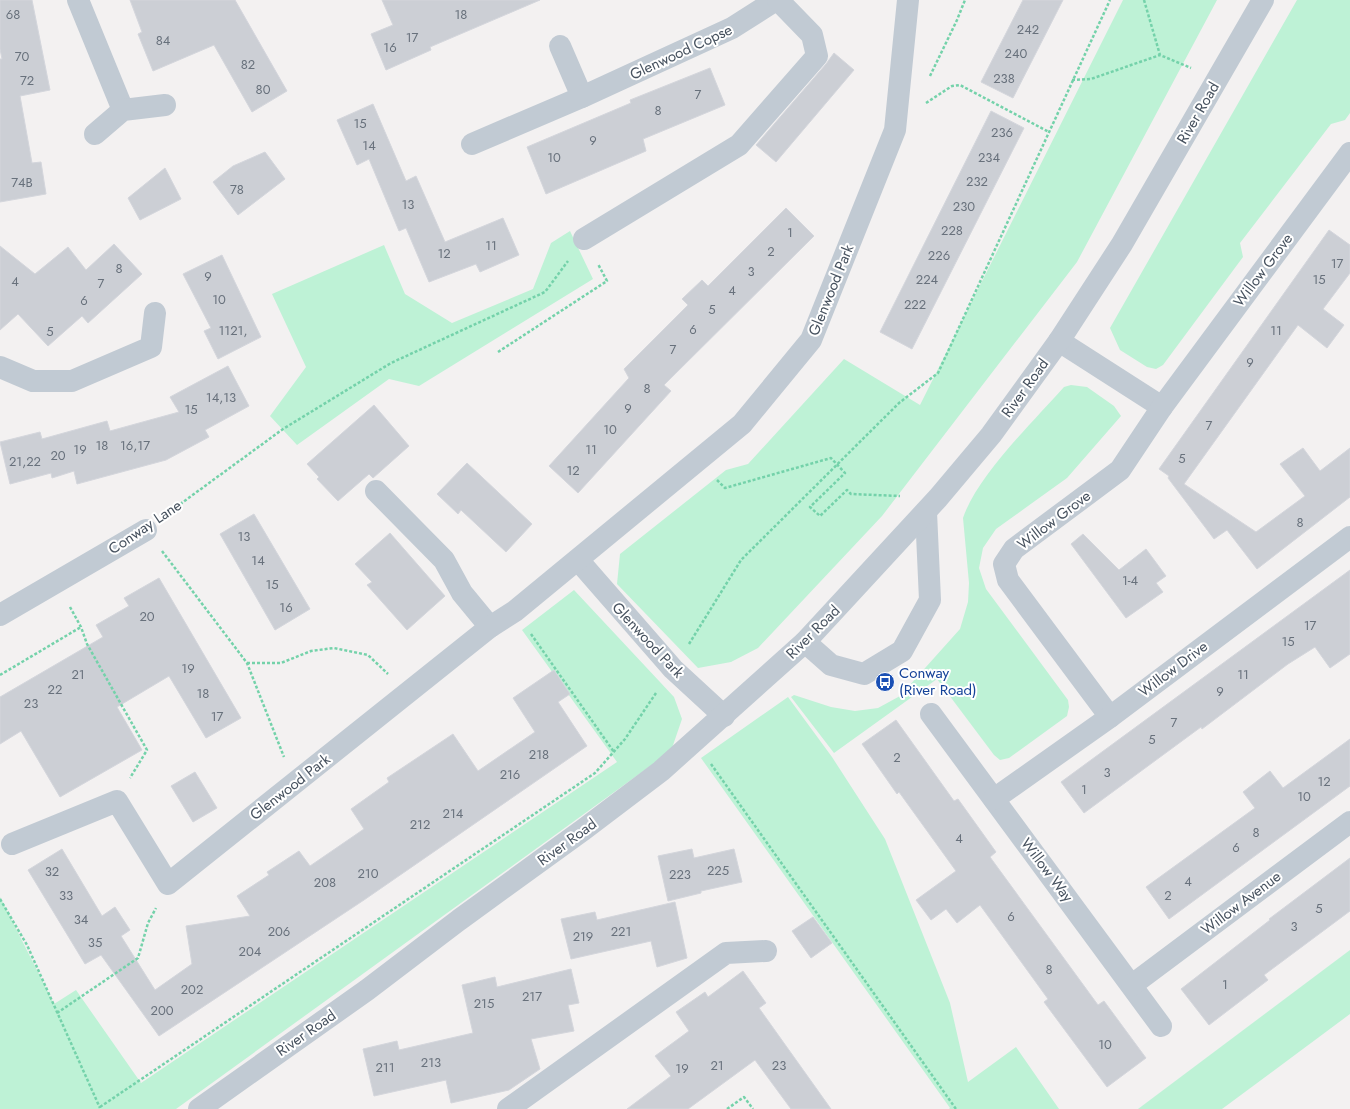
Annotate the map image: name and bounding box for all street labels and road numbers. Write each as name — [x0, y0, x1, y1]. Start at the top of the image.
street label: Glenwood Copse — [626, 19, 736, 85]
street label: River Road — [1171, 78, 1225, 148]
street label: Willow Grove — [1228, 228, 1298, 311]
street label: Glenwood Park — [803, 241, 859, 339]
street label: River Road — [996, 354, 1054, 422]
street label: Willow Grove — [1013, 485, 1096, 555]
street label: Conway Lane — [104, 494, 186, 560]
street label: Glenwood Park — [607, 597, 689, 683]
street label: River Road — [781, 600, 845, 664]
street label: Willow Drive — [1134, 635, 1212, 702]
street label: Glenwood Park — [245, 748, 335, 825]
street label: River Road — [533, 813, 601, 871]
street label: Willow Way — [1016, 833, 1079, 907]
street label: Willow Avenue — [1196, 865, 1286, 940]
street label: River Road — [272, 1004, 340, 1062]

